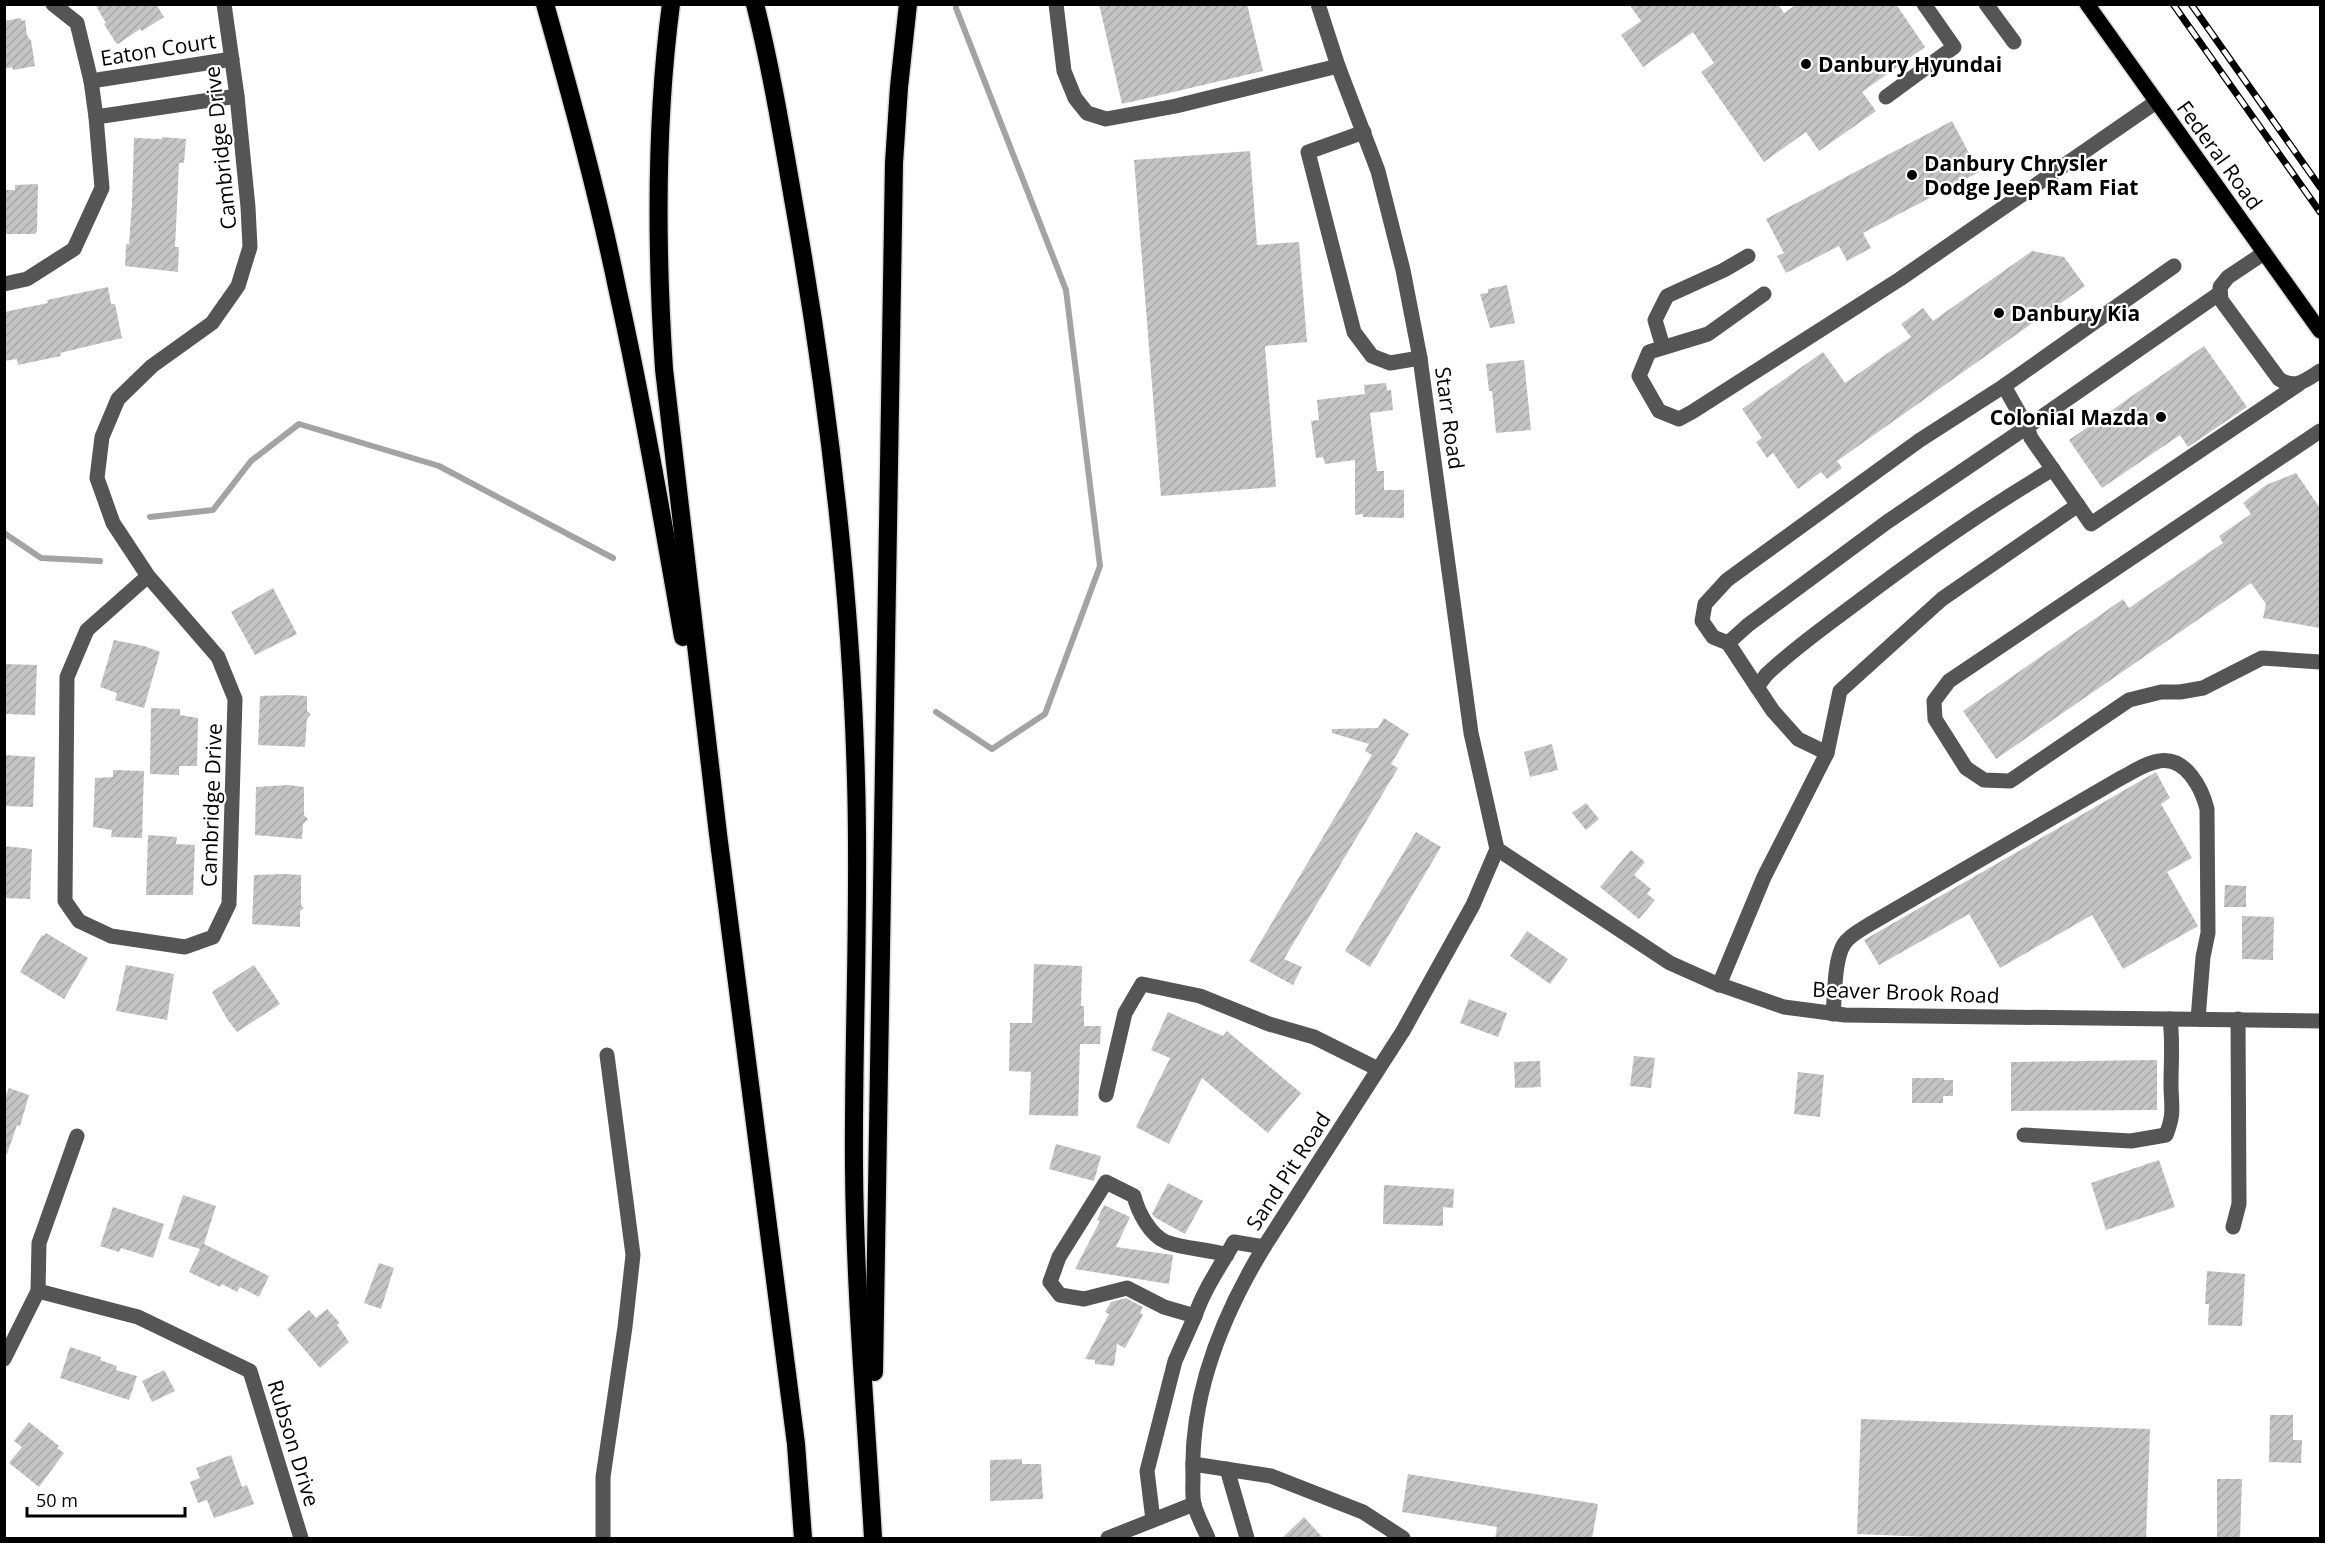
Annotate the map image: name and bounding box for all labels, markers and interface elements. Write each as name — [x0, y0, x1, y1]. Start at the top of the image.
street label: Eaton Court — [98, 26, 218, 72]
place label: Danbury Hyundai — [1818, 50, 2002, 78]
marker: Danbury Hyundai — [1799, 57, 1813, 71]
street label: Cambridge Drive — [198, 65, 242, 231]
street label: Federal Road — [2171, 95, 2269, 215]
place label: Danbury Chrysler Dodge Jeep Ram Fiat — [1924, 149, 2138, 201]
marker: Danbury Chrysler Dodge Jeep Ram Fiat — [1905, 168, 1919, 182]
place label: Danbury Kia — [2011, 299, 2140, 327]
marker: Danbury Kia — [1992, 306, 2006, 320]
street label: Starr Road — [1429, 365, 1471, 471]
place label: Colonial Mazda — [1990, 403, 2149, 431]
marker: Colonial Mazda — [2154, 410, 2168, 424]
street label: Cambridge Drive — [194, 723, 228, 887]
street label: Beaver Brook Road — [1812, 975, 2000, 1009]
street label: Sand Pit Road — [1239, 1107, 1337, 1235]
street label: Rubson Drive — [261, 1376, 327, 1510]
scale bar — [27, 1480, 184, 1518]
text: 50 m — [36, 1488, 78, 1512]

